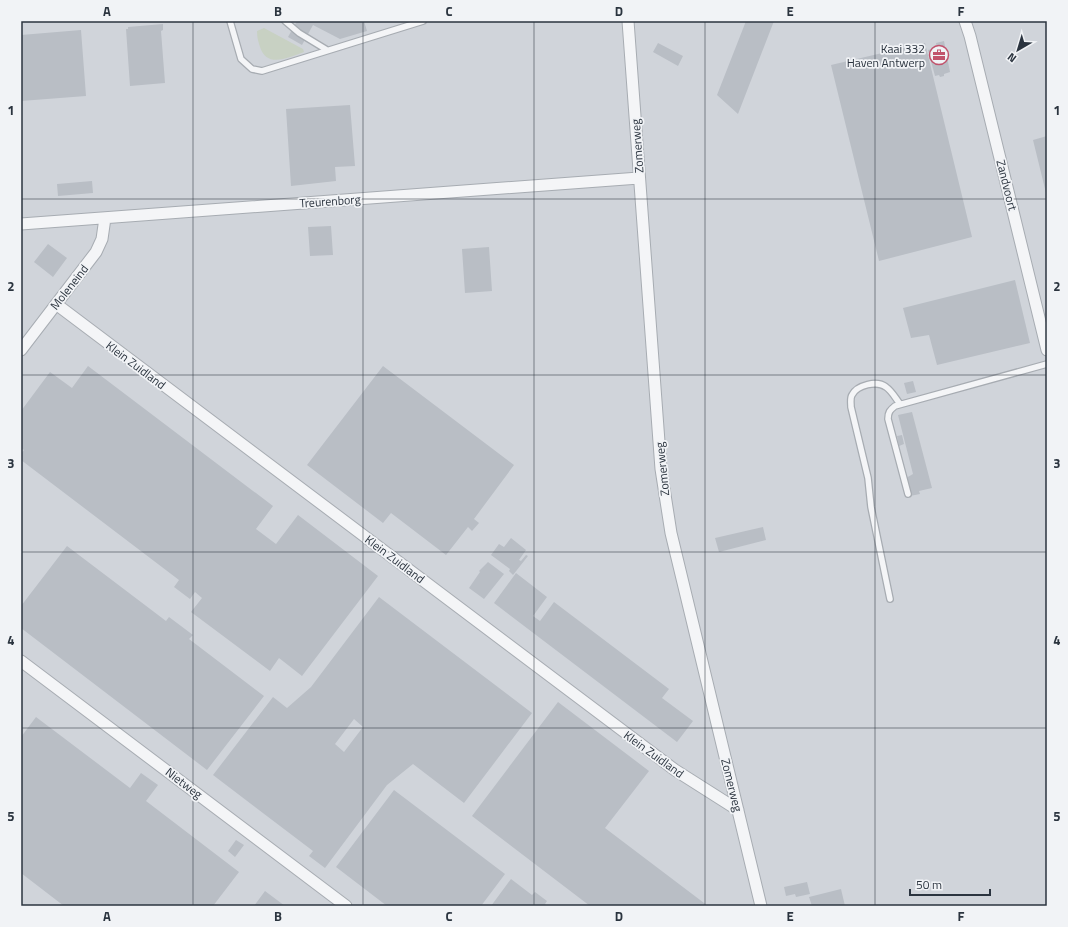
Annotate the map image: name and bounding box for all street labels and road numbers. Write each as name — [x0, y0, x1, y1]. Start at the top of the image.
street label: Zomerweg — [626, 118, 648, 174]
street label: Zandvoort — [991, 158, 1023, 213]
street label: Treurenborg — [299, 189, 361, 213]
street label: Moleneind — [45, 260, 93, 314]
street label: Klein Zuidland — [102, 336, 170, 394]
street label: Zomerweg — [650, 441, 674, 497]
street label: Klein Zuidland — [361, 530, 429, 588]
street label: Klein Zuidland — [620, 726, 688, 782]
street label: Zomerweg — [716, 756, 748, 814]
street label: Nietweg — [161, 763, 207, 803]

